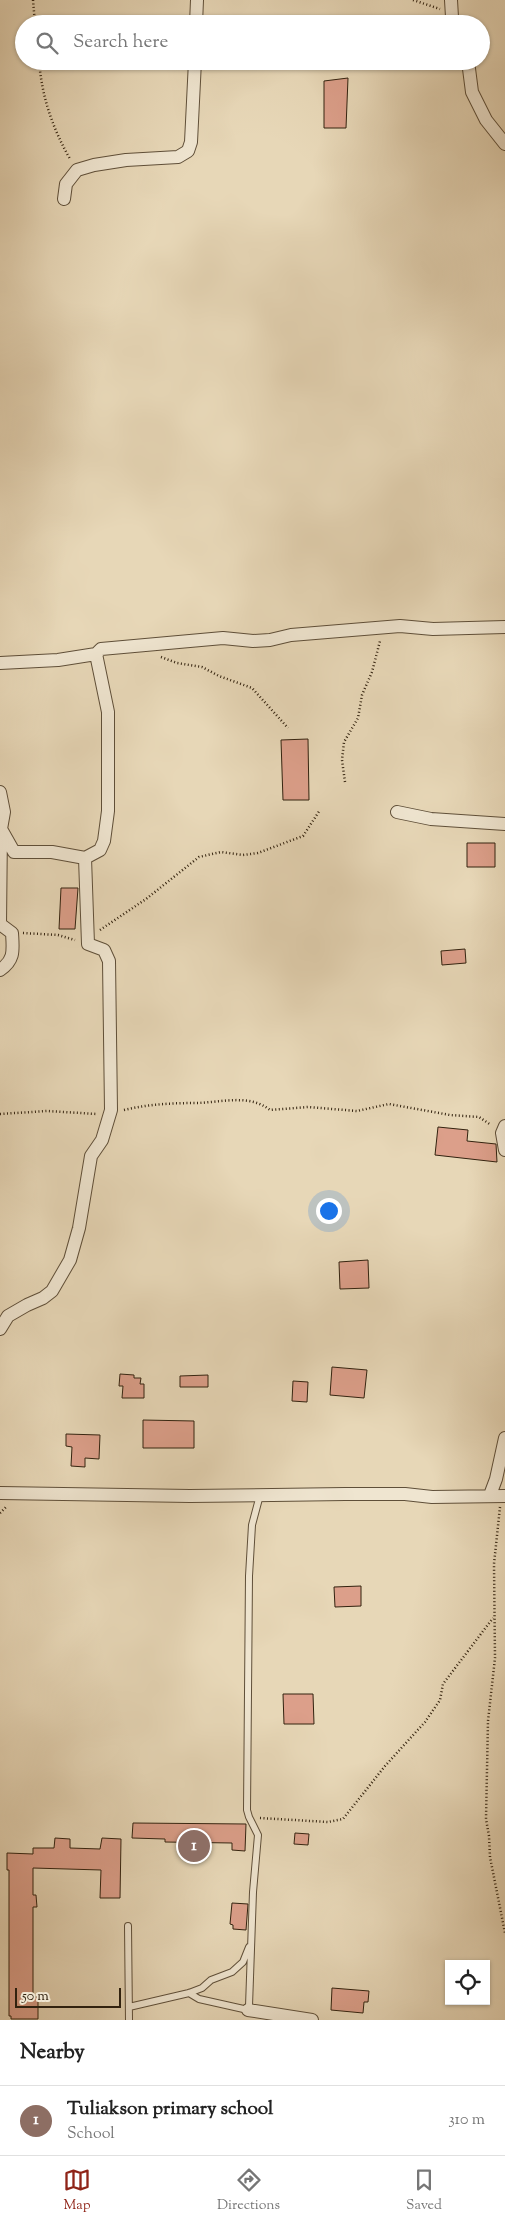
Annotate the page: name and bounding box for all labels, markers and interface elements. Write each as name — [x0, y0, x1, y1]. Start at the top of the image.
search box — [15, 15, 490, 70]
icon: search — [33, 29, 61, 57]
text: Search here — [73, 29, 168, 56]
your location — [316, 1198, 342, 1224]
pin: 1 — [178, 1827, 210, 1865]
map controls — [445, 1960, 490, 2005]
button: locate — [445, 1960, 490, 2005]
scale bar — [15, 1985, 121, 2008]
text: 50 m — [22, 1987, 49, 2007]
text: Nearby — [20, 2038, 85, 2068]
text: Tuliakson primary school — [67, 2096, 273, 2123]
text: 1 — [33, 2109, 39, 2132]
text: 310 m — [448, 2109, 485, 2132]
text: School — [67, 2123, 115, 2146]
tab: Map — [63, 2166, 91, 2216]
tab: Directions — [217, 2166, 280, 2216]
tab: Saved — [406, 2166, 442, 2216]

